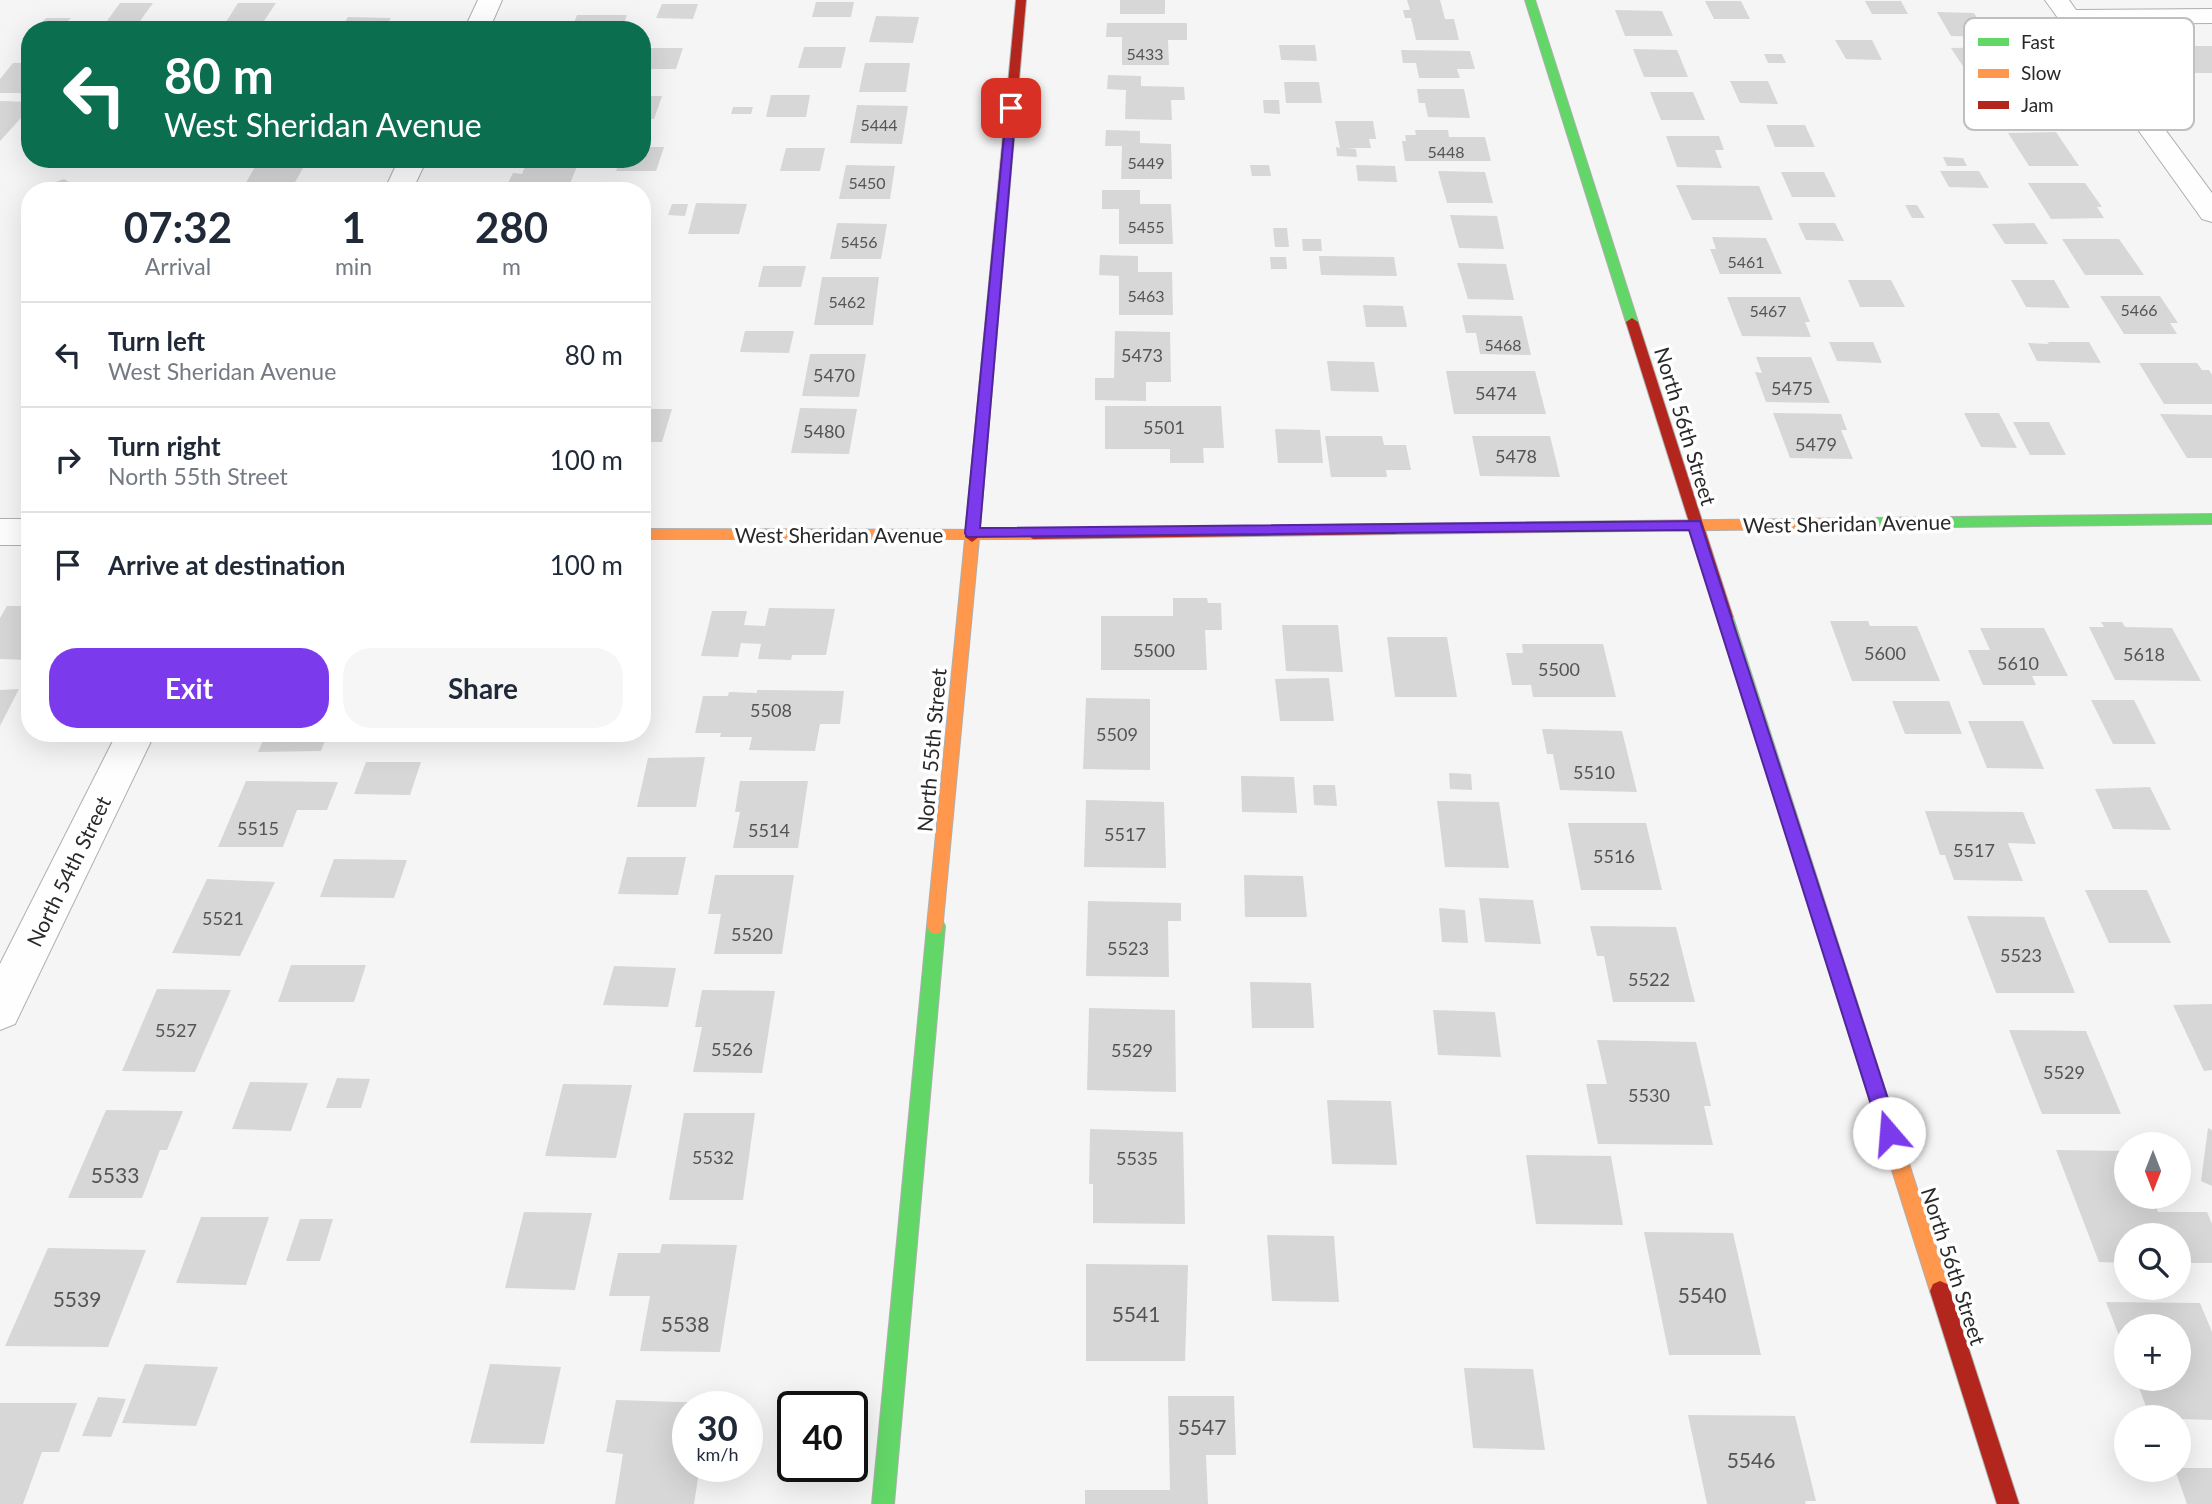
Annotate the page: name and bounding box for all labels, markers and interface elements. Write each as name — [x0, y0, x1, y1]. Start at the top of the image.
legend — [1964, 18, 2194, 130]
text: Fast — [2021, 30, 2055, 53]
house number: 5433 — [1126, 44, 1164, 63]
text: 80 m — [164, 46, 274, 104]
icon: left — [49, 49, 140, 140]
text: Slow — [2021, 61, 2061, 84]
pin — [981, 78, 1041, 138]
icon: arrive — [992, 89, 1030, 127]
text: Jam — [2021, 93, 2054, 116]
text: West Sheridan Avenue — [164, 105, 482, 144]
house number: 5444 — [860, 115, 898, 134]
house number: 5448 — [1427, 142, 1465, 161]
house number: 5449 — [1127, 153, 1165, 172]
house number: 5450 — [848, 173, 886, 192]
text: 07:32 — [124, 202, 232, 252]
text: 1 — [341, 202, 366, 252]
text: 280 — [475, 202, 548, 252]
house number: 5455 — [1127, 217, 1165, 236]
house number: 5456 — [840, 232, 878, 251]
text: Arrival — [145, 252, 211, 280]
text: min — [335, 252, 372, 280]
text: m — [502, 252, 521, 280]
house number: 5461 — [1727, 252, 1765, 271]
house number: 5463 — [1127, 286, 1165, 305]
house number: 5462 — [828, 292, 866, 311]
house number: 5466 — [2120, 300, 2158, 319]
house number: 5467 — [1749, 301, 1787, 320]
text: Turn left — [108, 325, 205, 357]
house number: 5468 — [1484, 335, 1522, 354]
icon: left — [49, 336, 87, 374]
text: 80 m — [565, 339, 623, 371]
house number: 5473 — [1121, 344, 1163, 366]
street label: North 56th Street — [1650, 344, 1722, 509]
text: West Sheridan Avenue — [108, 357, 336, 385]
house number: 5470 — [813, 364, 855, 386]
house number: 5475 — [1771, 377, 1813, 399]
house number: 5474 — [1475, 382, 1517, 404]
house number: 5501 — [1143, 416, 1185, 438]
house number: 5480 — [803, 420, 845, 442]
text: Turn right — [108, 430, 221, 462]
house number: 5479 — [1795, 433, 1837, 455]
icon: right — [49, 441, 87, 479]
text: 100 m — [550, 444, 623, 476]
house number: 5478 — [1495, 445, 1537, 467]
text: North 55th Street — [108, 462, 288, 490]
street label: West Sheridan Avenue — [1743, 509, 1951, 537]
street label: West Sheridan Avenue — [735, 522, 943, 547]
icon: arrive — [49, 546, 87, 584]
text: Arrive at destination — [108, 549, 345, 581]
text: 100 m — [550, 549, 623, 581]
house number: 5500 — [1133, 639, 1175, 661]
house number: 5600 — [1864, 642, 1906, 664]
house number: 5618 — [2123, 643, 2165, 665]
button: Exit — [49, 648, 329, 728]
button: Share — [343, 648, 623, 728]
house number: 5610 — [1997, 652, 2039, 674]
house number: 5500 — [1538, 658, 1580, 680]
street label: North 55th Street — [911, 667, 951, 833]
house number: 5508 — [750, 699, 792, 721]
house number: 5509 — [1096, 723, 1138, 745]
house number: 5510 — [1573, 761, 1615, 783]
street label: North 54th Street — [21, 791, 115, 950]
house number: 5515 — [237, 817, 279, 839]
house number: 5514 — [748, 819, 790, 841]
house number: 5517 — [1104, 823, 1146, 845]
house number: 5517 — [1953, 839, 1995, 861]
house number: 5516 — [1593, 845, 1635, 867]
house number: 5521 — [202, 907, 244, 929]
house number: 5520 — [731, 923, 773, 945]
house number: 5523 — [1107, 937, 1149, 959]
house number: 5523 — [2000, 944, 2042, 966]
house number: 5522 — [1628, 968, 1670, 990]
house number: 5527 — [155, 1019, 197, 1041]
house number: 5526 — [711, 1038, 753, 1060]
house number: 5529 — [1111, 1039, 1153, 1061]
house number: 5529 — [2043, 1061, 2085, 1083]
house number: 5530 — [1628, 1084, 1670, 1106]
position arrow — [1852, 1096, 1926, 1170]
north arrow — [2114, 1132, 2191, 1209]
map controls — [2114, 1132, 2191, 1482]
house number: 5532 — [692, 1146, 734, 1168]
house number: 5535 — [1116, 1147, 1158, 1169]
house number: 5533 — [91, 1162, 139, 1187]
street label: North 56th Street — [1917, 1184, 1991, 1348]
button: search — [2114, 1223, 2191, 1300]
house number: 5540 — [1678, 1282, 1726, 1307]
house number: 5539 — [53, 1286, 101, 1311]
house number: 5541 — [1112, 1301, 1160, 1326]
house number: 5538 — [661, 1311, 709, 1336]
button: + — [2114, 1314, 2191, 1391]
speed limit sign: 40 — [777, 1391, 868, 1482]
button: − — [2114, 1405, 2191, 1482]
text: 30 — [697, 1406, 738, 1448]
house number: 5547 — [1178, 1414, 1226, 1439]
text: km/h — [696, 1443, 739, 1465]
house number: 5546 — [1727, 1447, 1775, 1472]

